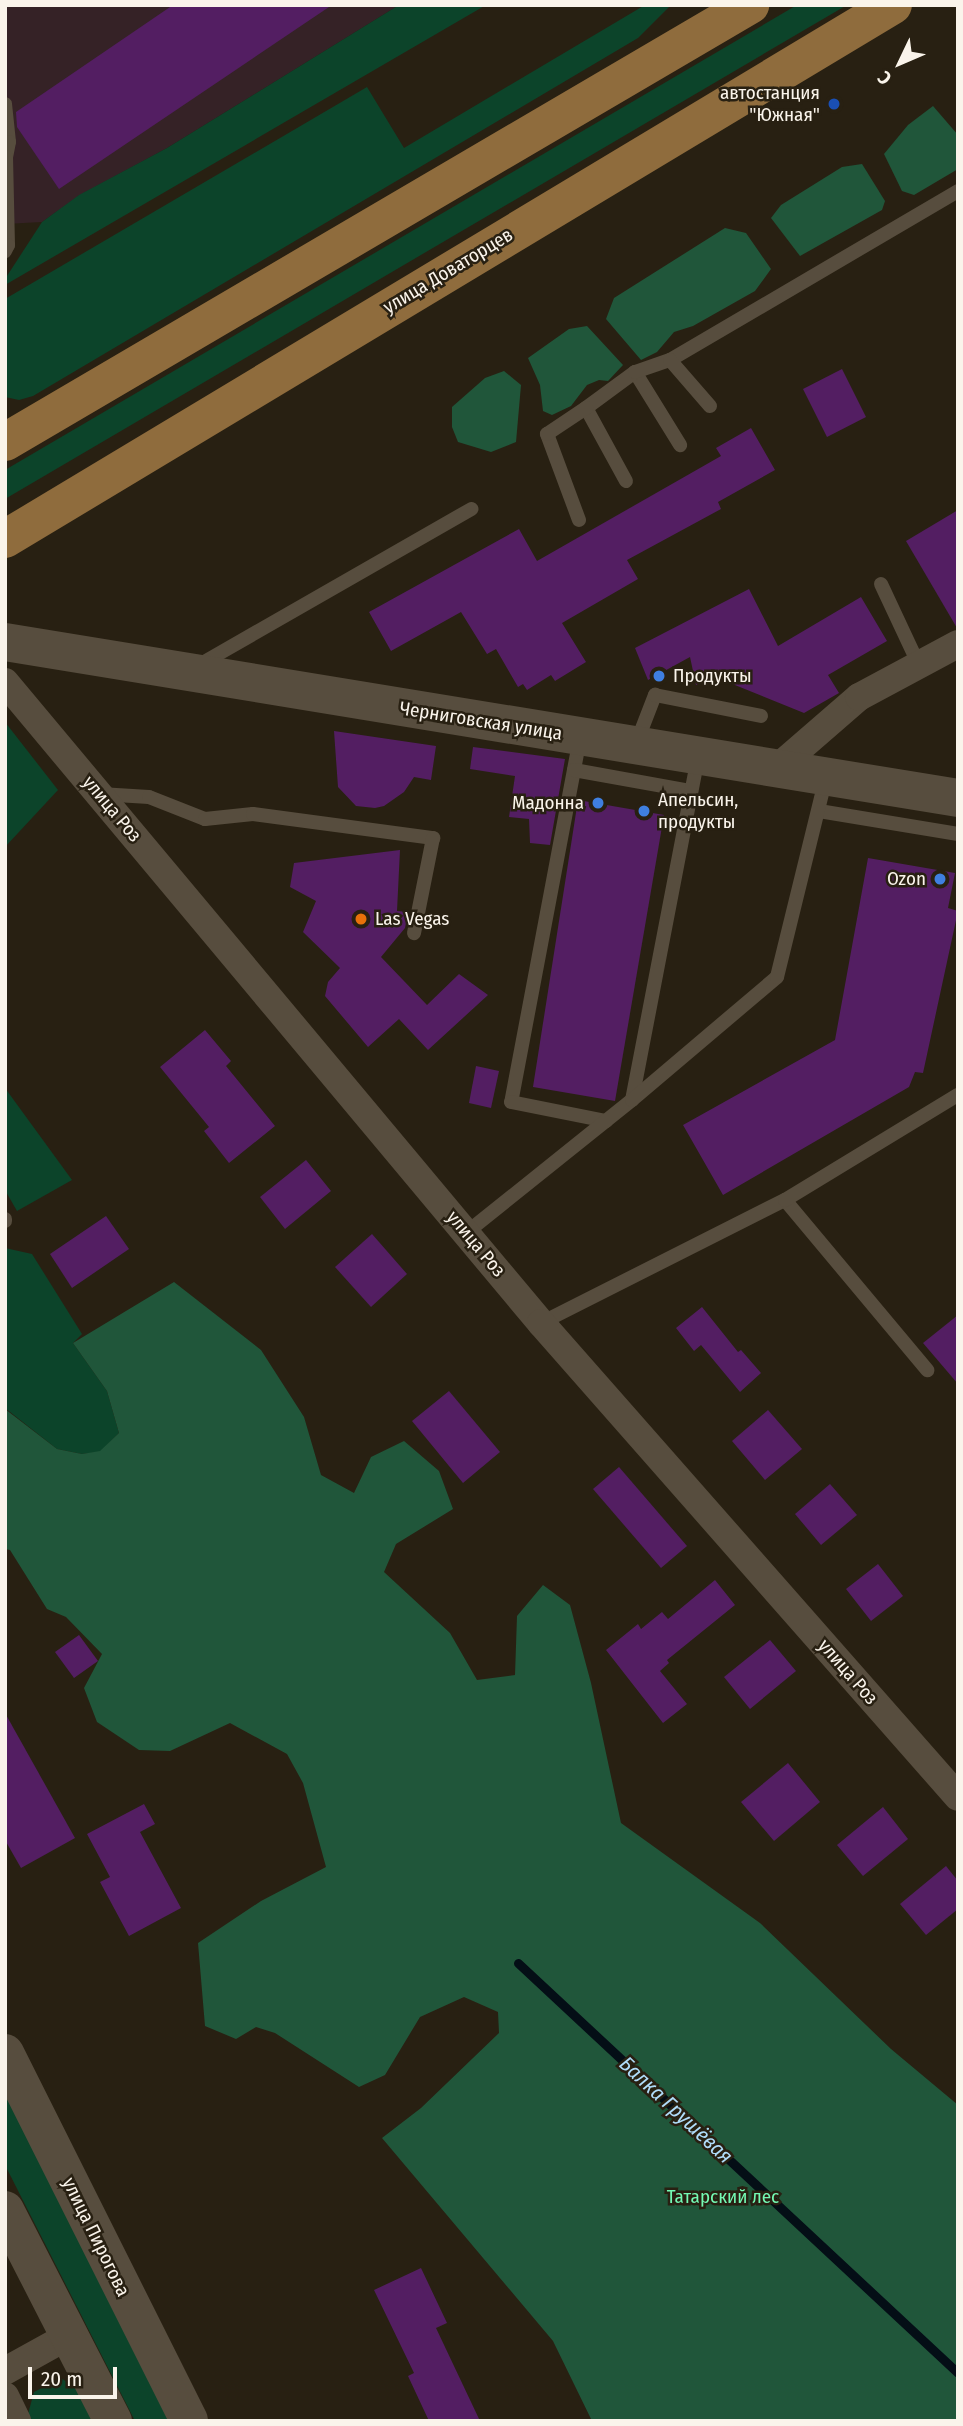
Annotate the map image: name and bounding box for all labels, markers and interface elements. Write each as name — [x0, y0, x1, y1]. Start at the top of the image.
north arrow — [865, 28, 935, 98]
text: С — [873, 66, 896, 90]
place label: автостанция "Южная" — [720, 82, 820, 126]
marker: автостанция "Южная" — [826, 96, 842, 112]
street label: улица Доваторцев — [379, 223, 517, 319]
place label: Продукты — [673, 665, 752, 687]
marker: Продукты — [651, 668, 667, 684]
street label: Черниговская улица — [398, 697, 564, 745]
street label: улица Роз — [78, 771, 146, 847]
place label: Апельсин, продукты — [658, 789, 738, 833]
place label: Мадонна — [512, 792, 584, 814]
marker: Мадонна — [590, 795, 606, 811]
marker: Апельсин, продукты — [636, 803, 652, 819]
place label: Ozon — [887, 868, 926, 890]
marker: Ozon — [932, 871, 948, 887]
place label: Las Vegas — [375, 908, 449, 930]
marker: Las Vegas — [353, 911, 369, 927]
street label: улица Роз — [442, 1206, 510, 1282]
street label: улица Роз — [813, 1635, 883, 1709]
water label: Балка Грушёвая — [614, 2051, 738, 2169]
street label: улица Пирогова — [57, 2174, 135, 2300]
park label: Татарский лес — [667, 2186, 779, 2208]
scale bar — [32, 2352, 121, 2396]
text: 20 m — [41, 2366, 82, 2392]

